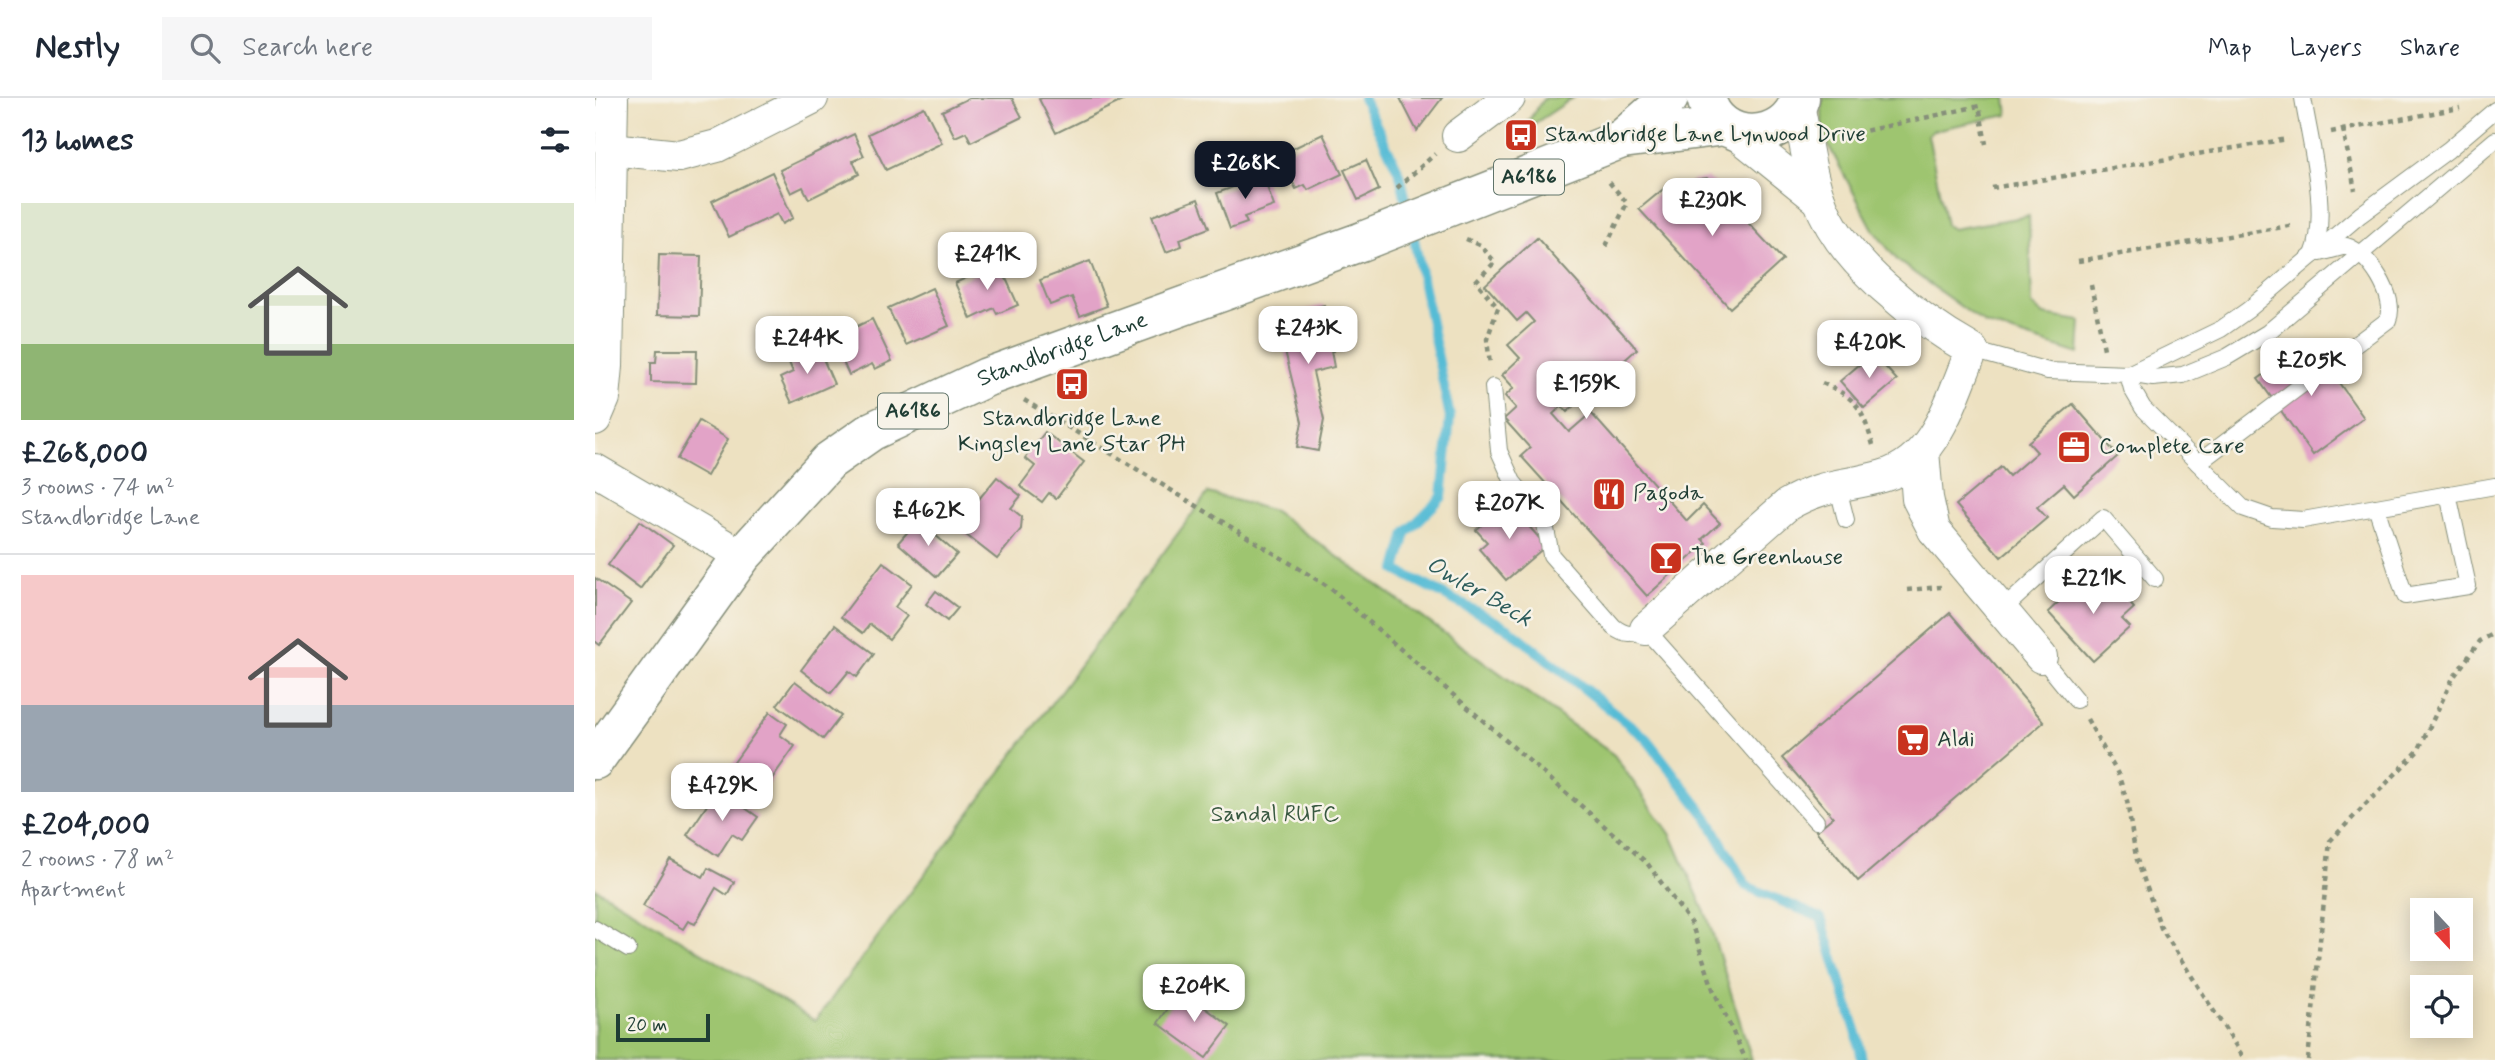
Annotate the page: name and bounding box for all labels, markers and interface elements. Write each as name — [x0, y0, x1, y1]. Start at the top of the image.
search box — [162, 17, 652, 80]
text: Nestly — [35, 26, 120, 70]
icon: search — [186, 29, 224, 67]
text: Search here — [242, 31, 373, 65]
text: Map — [2208, 33, 2252, 64]
text: Layers — [2290, 33, 2362, 64]
text: Share — [2400, 33, 2460, 64]
bus stop icon: Standbridge Lane Lynwood Drive — [1502, 116, 1540, 154]
place label: Standbridge Lane Lynwood Drive — [1545, 120, 1866, 152]
text: 13 homes — [21, 121, 134, 160]
icon: filters — [536, 121, 574, 159]
pin: £268K — [1196, 141, 1294, 201]
text: £268K — [1211, 149, 1279, 179]
road number: A6186 — [1494, 160, 1564, 194]
pin: £230K — [1663, 178, 1761, 238]
text: £230K — [1678, 186, 1746, 216]
pin: £241K — [938, 232, 1036, 292]
text: £241K — [954, 240, 1020, 270]
icon: home — [235, 248, 361, 374]
street label: Standbridge Lane — [972, 305, 1152, 395]
pin: £243K — [1259, 306, 1357, 366]
text: £243K — [1275, 314, 1342, 344]
pin: £244K — [758, 316, 856, 376]
pin: £420K — [1820, 320, 1918, 380]
text: £244K — [771, 324, 843, 354]
text: £420K — [1833, 328, 1905, 358]
pin: £205K — [2262, 338, 2360, 398]
text: £205K — [2276, 346, 2346, 376]
pin: £159K — [1537, 362, 1635, 421]
bus stop icon: Standbridge Lane Kingsley Lane Star PH — [1053, 365, 1091, 403]
text: £159K — [1552, 369, 1620, 399]
road number: A6186 — [878, 394, 948, 428]
place label: Standbridge Lane Kingsley Lane Star PH — [958, 404, 1186, 462]
office icon: Complete Care — [2055, 428, 2093, 466]
place label: Complete Care — [2099, 432, 2245, 462]
text: £268,000 — [21, 434, 148, 473]
text: 3 rooms · 74 m² — [21, 473, 175, 503]
restaurant icon: Pagoda — [1590, 475, 1628, 513]
place label: Pagoda — [1633, 479, 1704, 511]
pin: £207K — [1460, 482, 1558, 541]
pin: £462K — [879, 489, 977, 548]
text: £207K — [1474, 489, 1544, 519]
text: £462K — [892, 496, 964, 526]
text: Standbridge Lane — [21, 503, 200, 533]
bar icon: The Greenhouse — [1647, 539, 1685, 577]
place label: The Greenhouse — [1691, 543, 1843, 573]
water label: Owler Beck — [1420, 549, 1538, 635]
pin: £221K — [2044, 556, 2142, 616]
text: £221K — [2061, 564, 2125, 594]
icon: home — [235, 620, 361, 746]
supermarket icon: Aldi — [1894, 721, 1932, 759]
place label: Aldi — [1937, 725, 1975, 755]
pin: £429K — [673, 764, 771, 823]
text: £429K — [687, 771, 757, 801]
park label: Sandal RUFC — [1211, 800, 1339, 830]
text: £204,000 — [21, 806, 150, 845]
text: 2 rooms · 78 m² — [21, 845, 174, 875]
text: Apartment — [21, 875, 126, 905]
north arrow — [2410, 898, 2473, 961]
map controls — [2410, 898, 2473, 1038]
pin: £204K — [1145, 964, 1243, 1024]
text: £204K — [1159, 972, 1229, 1002]
button: locate — [2410, 975, 2473, 1038]
scale bar — [616, 1011, 711, 1043]
text: 20 m — [627, 1013, 667, 1038]

